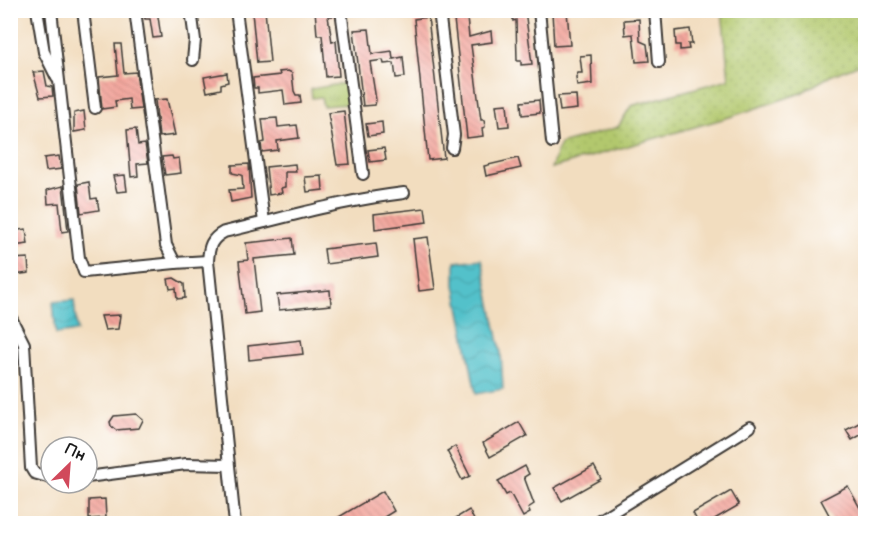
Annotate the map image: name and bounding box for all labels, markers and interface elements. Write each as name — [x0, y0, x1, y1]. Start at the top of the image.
north arrow — [39, 435, 99, 495]
text: Пн — [61, 440, 88, 466]

